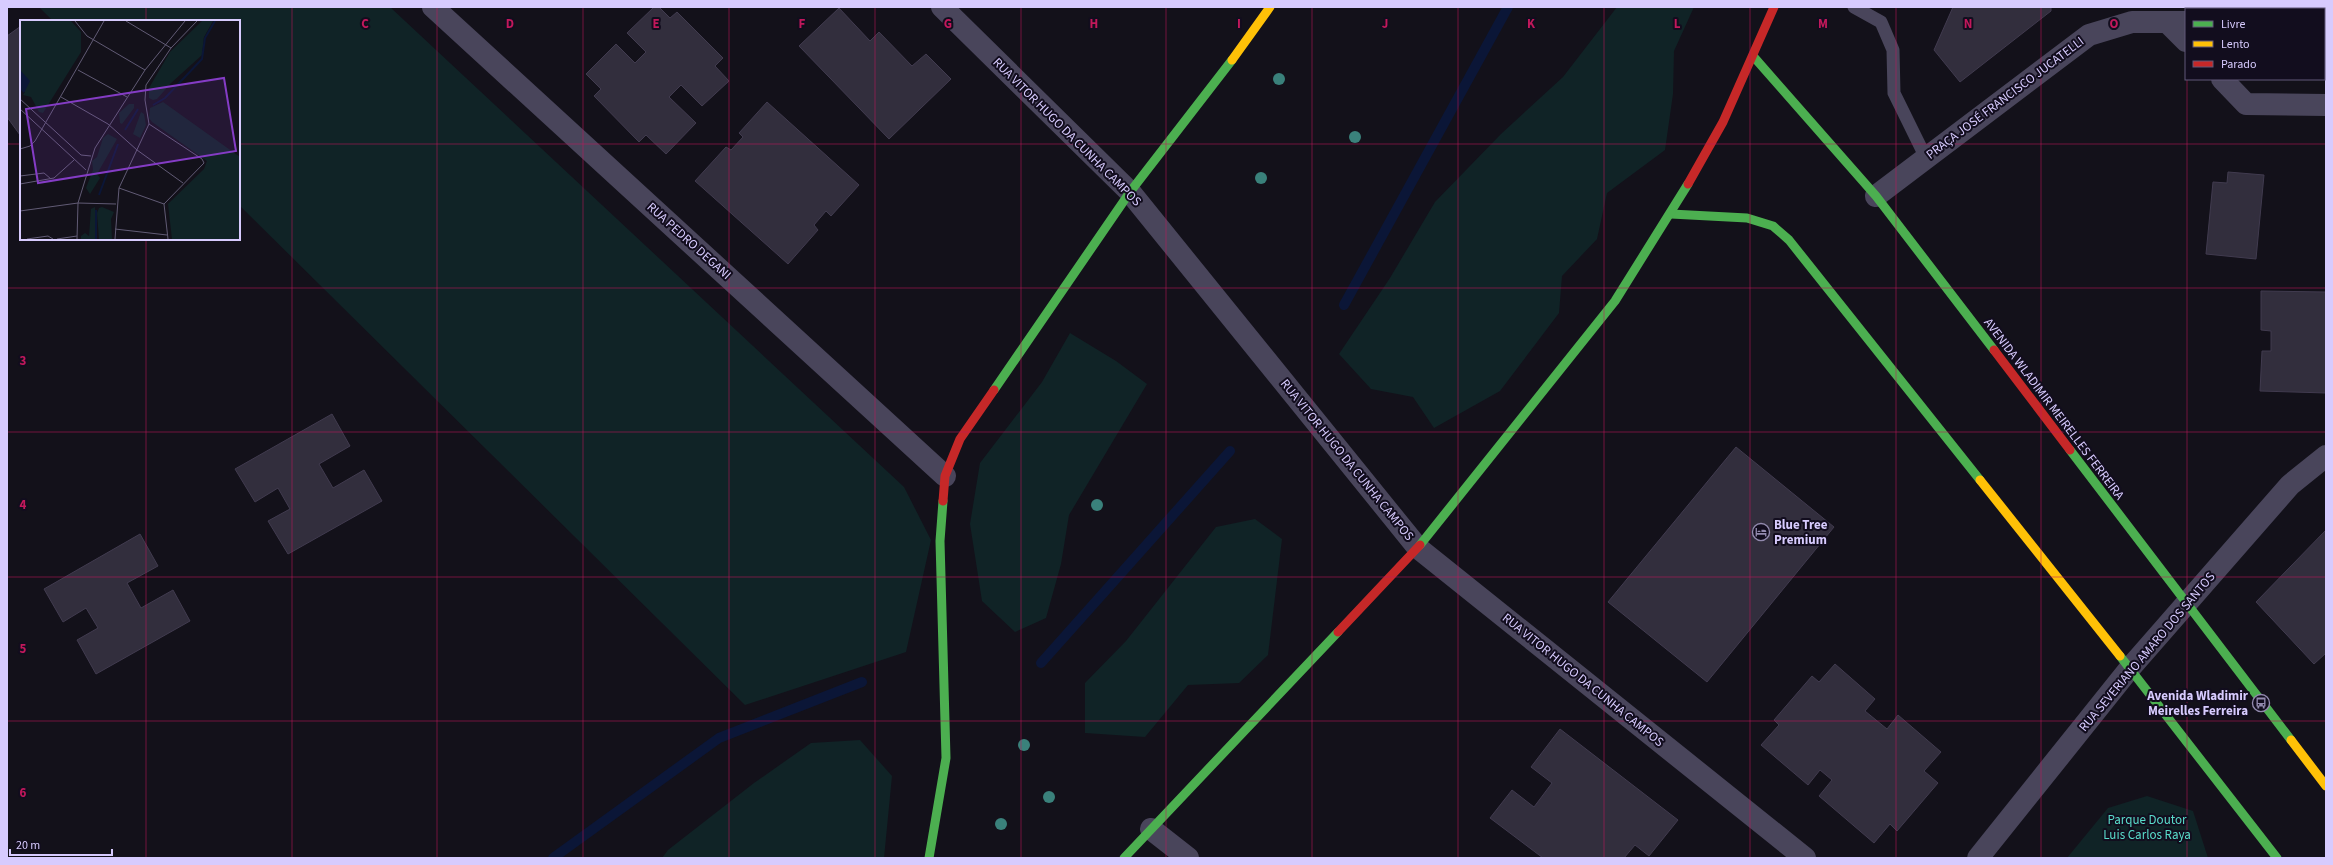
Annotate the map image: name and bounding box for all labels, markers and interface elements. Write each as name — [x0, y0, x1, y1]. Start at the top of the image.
legend — [2185, 8, 2325, 80]
text: C — [361, 15, 369, 33]
text: D — [506, 15, 514, 33]
text: E — [652, 15, 660, 33]
text: F — [799, 15, 806, 33]
text: G — [944, 15, 952, 33]
text: H — [1090, 15, 1098, 33]
text: I — [1237, 15, 1241, 33]
text: J — [1382, 15, 1388, 33]
text: K — [1527, 15, 1536, 33]
text: L — [1674, 15, 1681, 33]
text: M — [1818, 15, 1828, 33]
text: N — [1964, 15, 1972, 33]
text: O — [2110, 15, 2119, 33]
text: Livre — [2221, 16, 2245, 33]
inset map — [20, 20, 240, 240]
street label: PRAÇA JOSÉ FRANCISCO JUCATELLI — [1922, 33, 2088, 163]
text: Lento — [2221, 36, 2250, 53]
street label: RUA VITOR HUGO DA CUNHA CAMPOS — [989, 54, 1145, 210]
text: Parado — [2221, 56, 2256, 73]
street label: RUA PEDRO DEGANI — [643, 198, 735, 284]
street label: AVENIDA WLADIMIR MEIRELLES FERREIRA — [1980, 314, 2129, 504]
text: 3 — [20, 352, 27, 370]
street label: RUA VITOR HUGO DA CUNHA CAMPOS — [1276, 375, 1418, 545]
text: 4 — [20, 496, 27, 514]
place label: Blue Tree Premium — [1774, 516, 1828, 549]
hotel icon: Blue Tree Premium — [1751, 522, 1771, 542]
street label: RUA SEVERIANO AMARO DOS SANTOS — [2075, 568, 2219, 736]
street label: RUA VITOR HUGO DA CUNHA CAMPOS — [1498, 609, 1668, 751]
text: 5 — [20, 640, 27, 658]
place label: Avenida Wladimir Meirelles Ferreira — [2146, 687, 2249, 720]
bus stop icon: Avenida Wladimir Meirelles Ferreira — [2251, 693, 2271, 713]
text: 6 — [20, 784, 27, 802]
park label: Parque Doutor Luis Carlos Raya — [2103, 811, 2191, 844]
scale bar — [10, 831, 112, 857]
text: 20 m — [16, 837, 40, 854]

